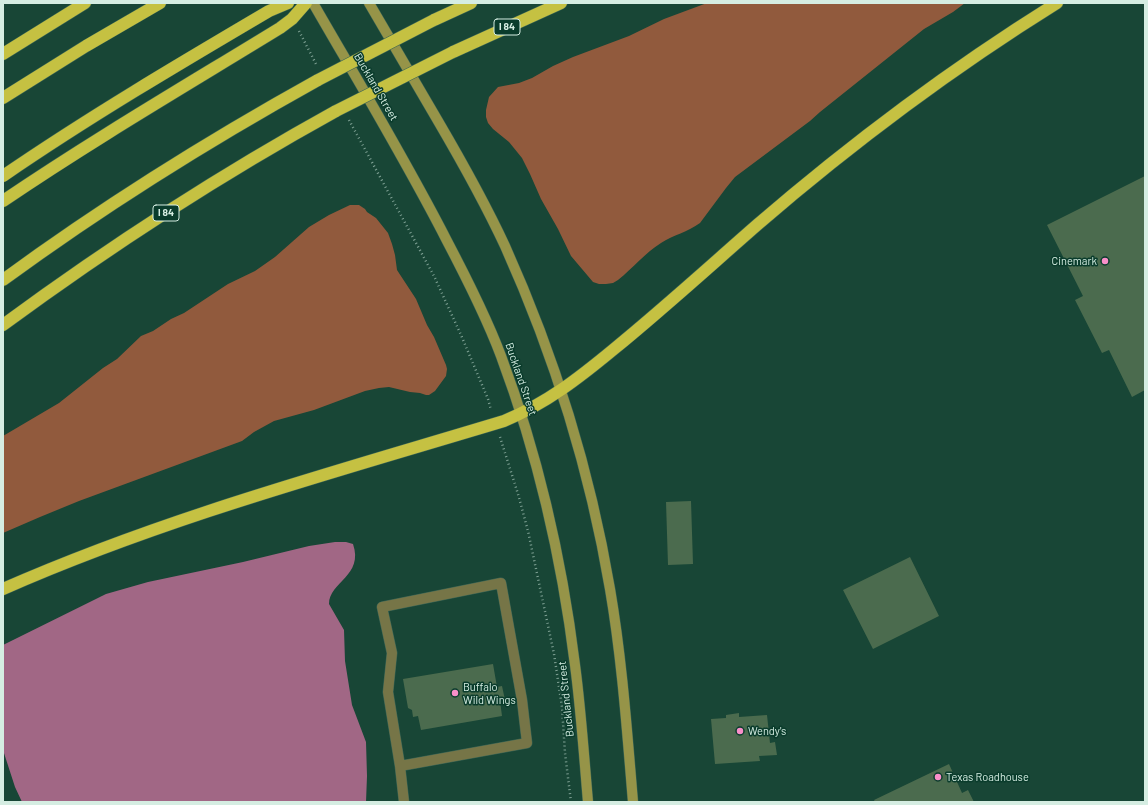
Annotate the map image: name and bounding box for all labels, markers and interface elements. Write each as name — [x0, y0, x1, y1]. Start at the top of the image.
road number: I 84 — [494, 19, 520, 35]
street label: Buckland Street — [351, 51, 401, 123]
road number: I 84 — [153, 205, 179, 221]
place label: Cinemark — [1052, 254, 1097, 268]
marker: Cinemark — [1100, 256, 1110, 266]
street label: Buckland Street — [502, 341, 540, 417]
street label: Buckland Street — [555, 660, 577, 738]
place label: Buffalo Wild Wings — [463, 680, 516, 706]
marker: Buffalo Wild Wings — [450, 688, 460, 698]
place label: Wendy's — [748, 724, 786, 738]
marker: Wendy's — [735, 726, 745, 736]
place label: Texas Roadhouse — [946, 770, 1029, 784]
marker: Texas Roadhouse — [933, 772, 943, 782]

